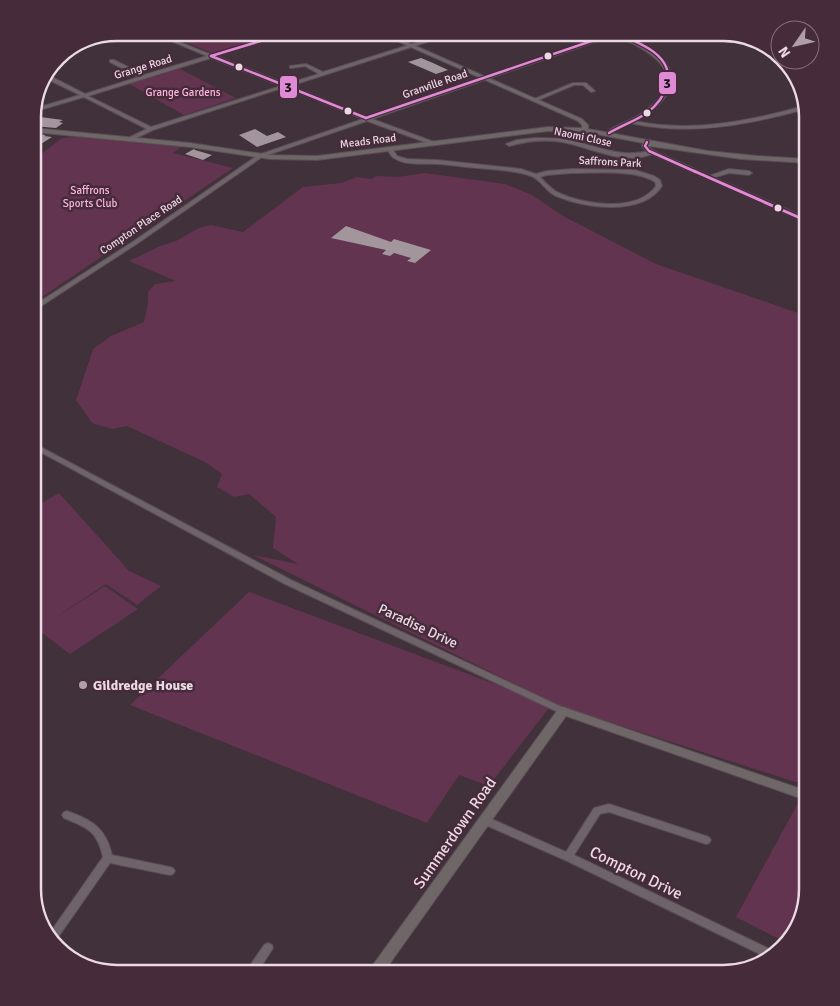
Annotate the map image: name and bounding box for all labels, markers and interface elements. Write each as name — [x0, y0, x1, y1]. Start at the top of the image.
north arrow — [770, 20, 820, 70]
text: N — [775, 43, 794, 61]
unlabelled marker — [543, 51, 553, 61]
street label: Grange Road — [112, 52, 174, 82]
unlabelled marker — [234, 62, 244, 72]
street label: Granville Road — [401, 67, 469, 101]
line badge: 3 — [658, 71, 677, 95]
line badge: 3 — [279, 75, 298, 99]
text: 3 — [663, 75, 671, 92]
text: 3 — [284, 79, 292, 96]
park label: Grange Gardens — [145, 86, 221, 99]
unlabelled marker — [343, 106, 353, 116]
unlabelled marker — [642, 108, 652, 118]
street label: Naomi Close — [553, 125, 613, 149]
street label: Meads Road — [339, 131, 397, 151]
street label: Saffrons Park — [578, 154, 642, 170]
park label: Saffrons Sports Club — [63, 184, 117, 210]
street label: Compton Place Road — [97, 193, 185, 257]
unlabelled marker — [773, 203, 783, 213]
street label: Paradise Drive — [376, 600, 460, 652]
place label: Gildredge House — [93, 677, 193, 694]
marker: Gildredge House — [77, 679, 89, 691]
street label: Summerdown Road — [409, 773, 501, 893]
street label: Compton Drive — [586, 842, 686, 904]

